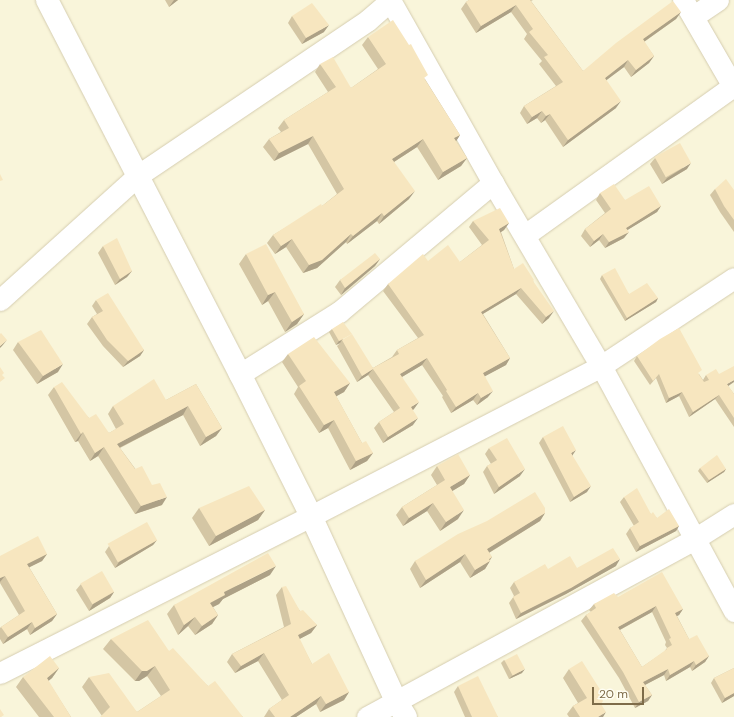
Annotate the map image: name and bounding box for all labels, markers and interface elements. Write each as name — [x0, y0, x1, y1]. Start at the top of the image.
scale bar — [594, 679, 646, 705]
text: 20 m — [599, 686, 628, 702]

